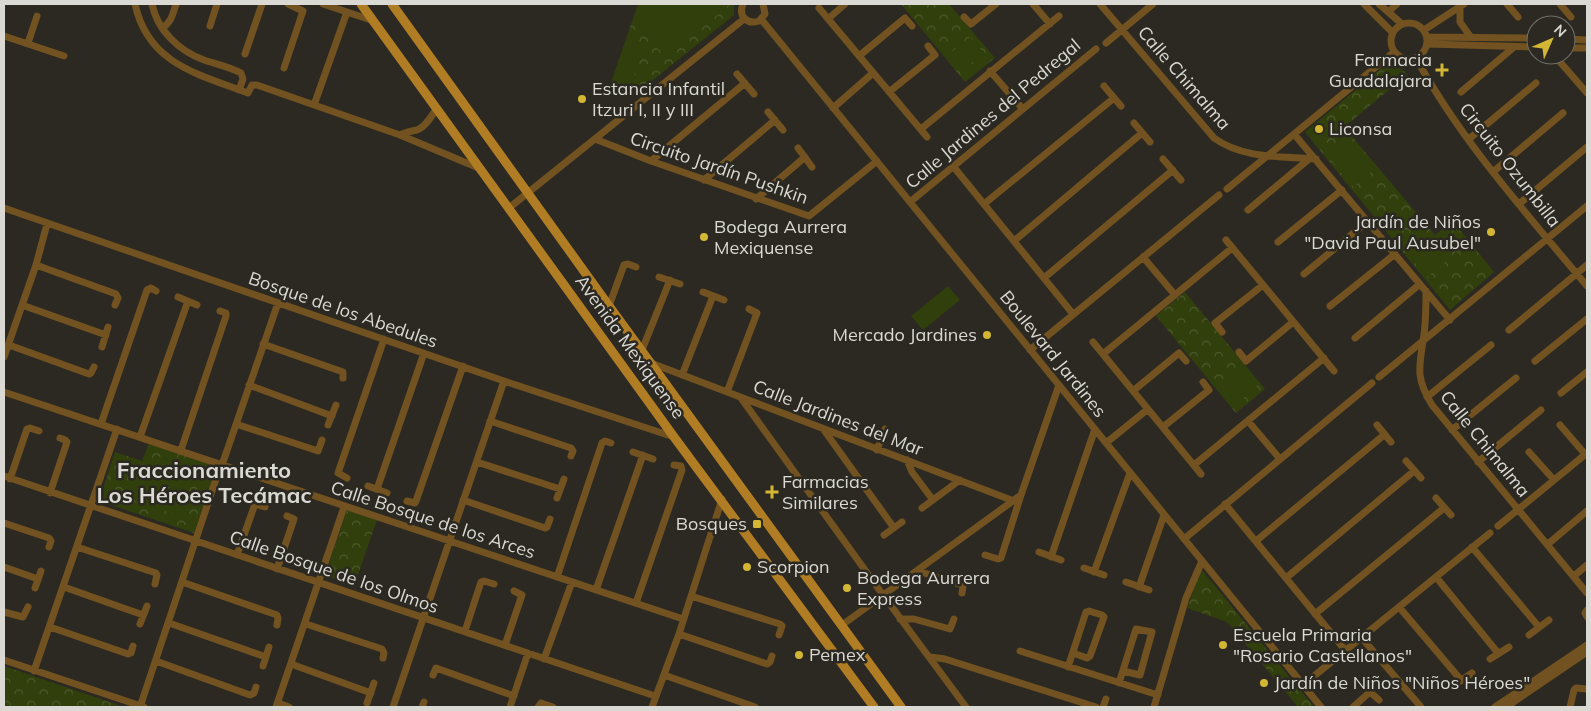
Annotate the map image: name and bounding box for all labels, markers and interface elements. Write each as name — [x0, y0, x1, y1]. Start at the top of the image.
north arrow — [1526, 15, 1576, 65]
street label: Calle Chimalma — [1133, 21, 1236, 134]
text: N — [1550, 21, 1570, 41]
street label: Calle Jardines del Pedregal — [900, 34, 1085, 194]
place label: Farmacia Guadalajara — [1329, 48, 1432, 92]
marker: Farmacia Guadalajara — [1436, 64, 1448, 76]
place label: Estancia Infantil Itzuri I, II y III — [592, 77, 725, 121]
marker: Estancia Infantil Itzuri I, II y III — [576, 93, 588, 105]
street label: Circuito Ozumbilla — [1455, 98, 1566, 232]
place label: Liconsa — [1329, 117, 1392, 140]
marker: Liconsa — [1313, 123, 1325, 135]
street label: Circuito Jardín Pushkin — [627, 126, 811, 209]
place label: Jardín de Niños "David Paul Ausubel" — [1304, 210, 1481, 254]
place label: Bodega Aurrera Mexiquense — [714, 215, 847, 259]
marker: Jardín de Niños "David Paul Ausubel" — [1485, 226, 1497, 238]
marker: Bodega Aurrera Mexiquense — [698, 231, 710, 243]
street label: Bosque de los Abedules — [246, 266, 441, 353]
street label: Avenida Mexiquense — [570, 270, 690, 423]
street label: Boulevard Jardines — [995, 286, 1112, 422]
place label: Mercado Jardines — [832, 323, 977, 346]
marker: Mercado Jardines — [981, 329, 993, 341]
street label: Calle Jardines del Mar — [750, 374, 927, 461]
street label: Calle Chimalma — [1435, 386, 1535, 502]
district label: Fraccionamiento Los Héroes Tecámac — [96, 456, 312, 509]
place label: Farmacias Similares — [782, 470, 869, 514]
street label: Calle Bosque de los Arces — [328, 476, 538, 563]
marker: Farmacias Similares — [766, 486, 778, 498]
place label: Bosques — [676, 512, 747, 535]
marker: Bosques — [751, 518, 763, 530]
street label: Calle Bosque de los Olmos — [227, 525, 442, 618]
place label: Scorpion — [757, 555, 830, 578]
marker: Scorpion — [741, 561, 753, 573]
place label: Bodega Aurrera Express — [857, 566, 990, 610]
marker: Bodega Aurrera Express — [841, 582, 853, 594]
place label: Escuela Primaria "Rosario Castellanos" — [1233, 623, 1412, 667]
marker: Escuela Primaria "Rosario Castellanos" — [1217, 639, 1229, 651]
place label: Pemex — [809, 643, 866, 666]
marker: Pemex — [793, 649, 805, 661]
place label: Jardín de Niños "Niños Héroes" — [1274, 671, 1530, 694]
marker: Jardín de Niños "Niños Héroes" — [1258, 677, 1270, 689]

